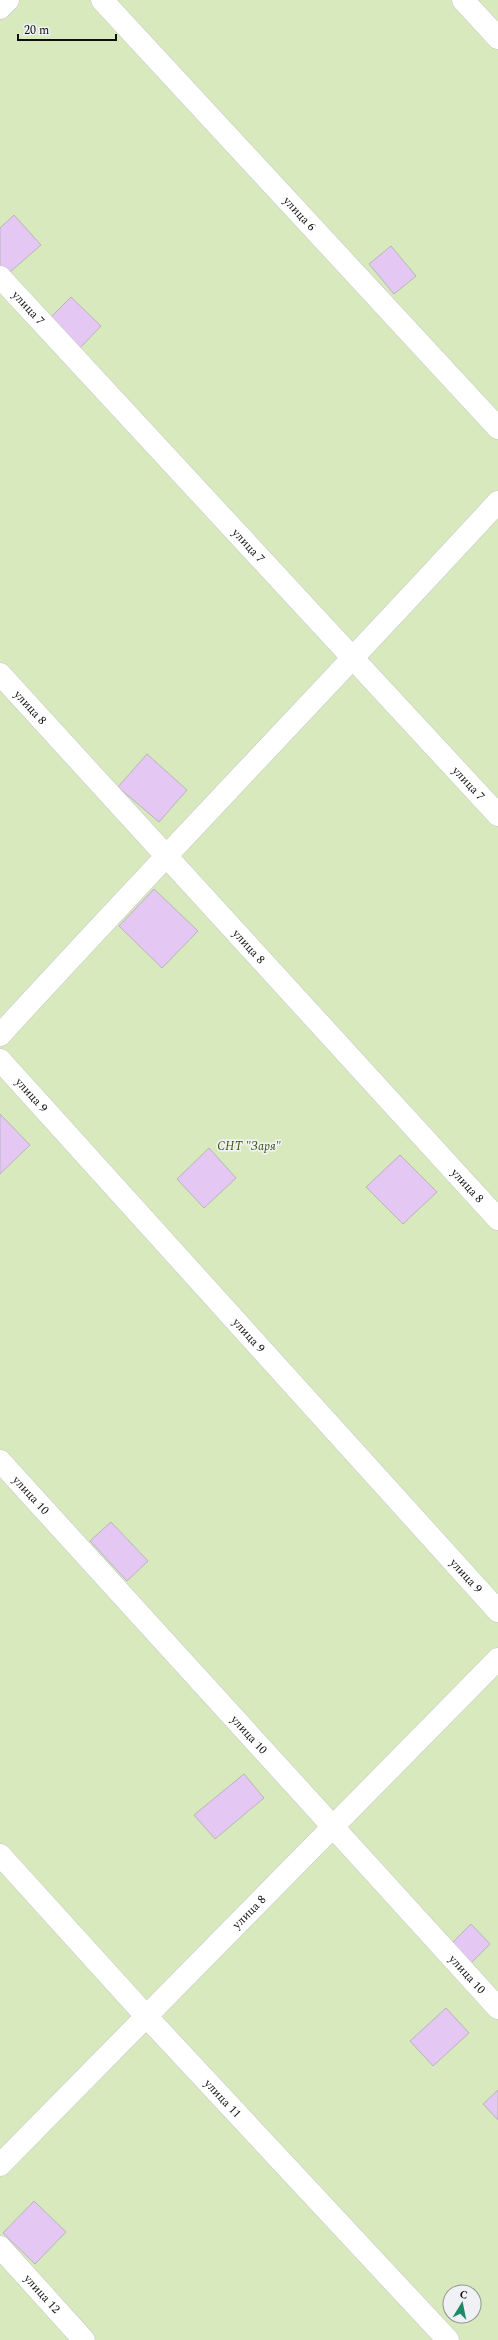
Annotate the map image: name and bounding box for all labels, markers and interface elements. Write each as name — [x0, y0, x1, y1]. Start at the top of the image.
scale bar — [18, 16, 116, 42]
text: 20 m — [24, 21, 49, 40]
street label: улица 6 — [278, 192, 320, 236]
street label: улица 7 — [6, 286, 49, 330]
street label: улица 7 — [227, 524, 269, 568]
street label: улица 8 — [8, 685, 51, 729]
street label: улица 7 — [447, 761, 489, 805]
street label: улица 8 — [227, 924, 270, 968]
street label: улица 9 — [10, 1073, 52, 1117]
park label: СНТ "Заря" — [217, 1137, 281, 1156]
street label: улица 8 — [445, 1163, 488, 1208]
street label: улица 9 — [227, 1313, 269, 1357]
street label: улица 10 — [7, 1471, 54, 1519]
street label: улица 9 — [444, 1553, 487, 1598]
street label: улица 10 — [225, 1710, 272, 1759]
street label: улица 8 — [227, 1891, 271, 1934]
street label: улица 10 — [443, 1950, 490, 1998]
street label: улица 11 — [199, 2074, 246, 2123]
street label: улица 12 — [18, 2269, 65, 2318]
north arrow — [442, 2284, 482, 2324]
text: С — [458, 2286, 469, 2304]

